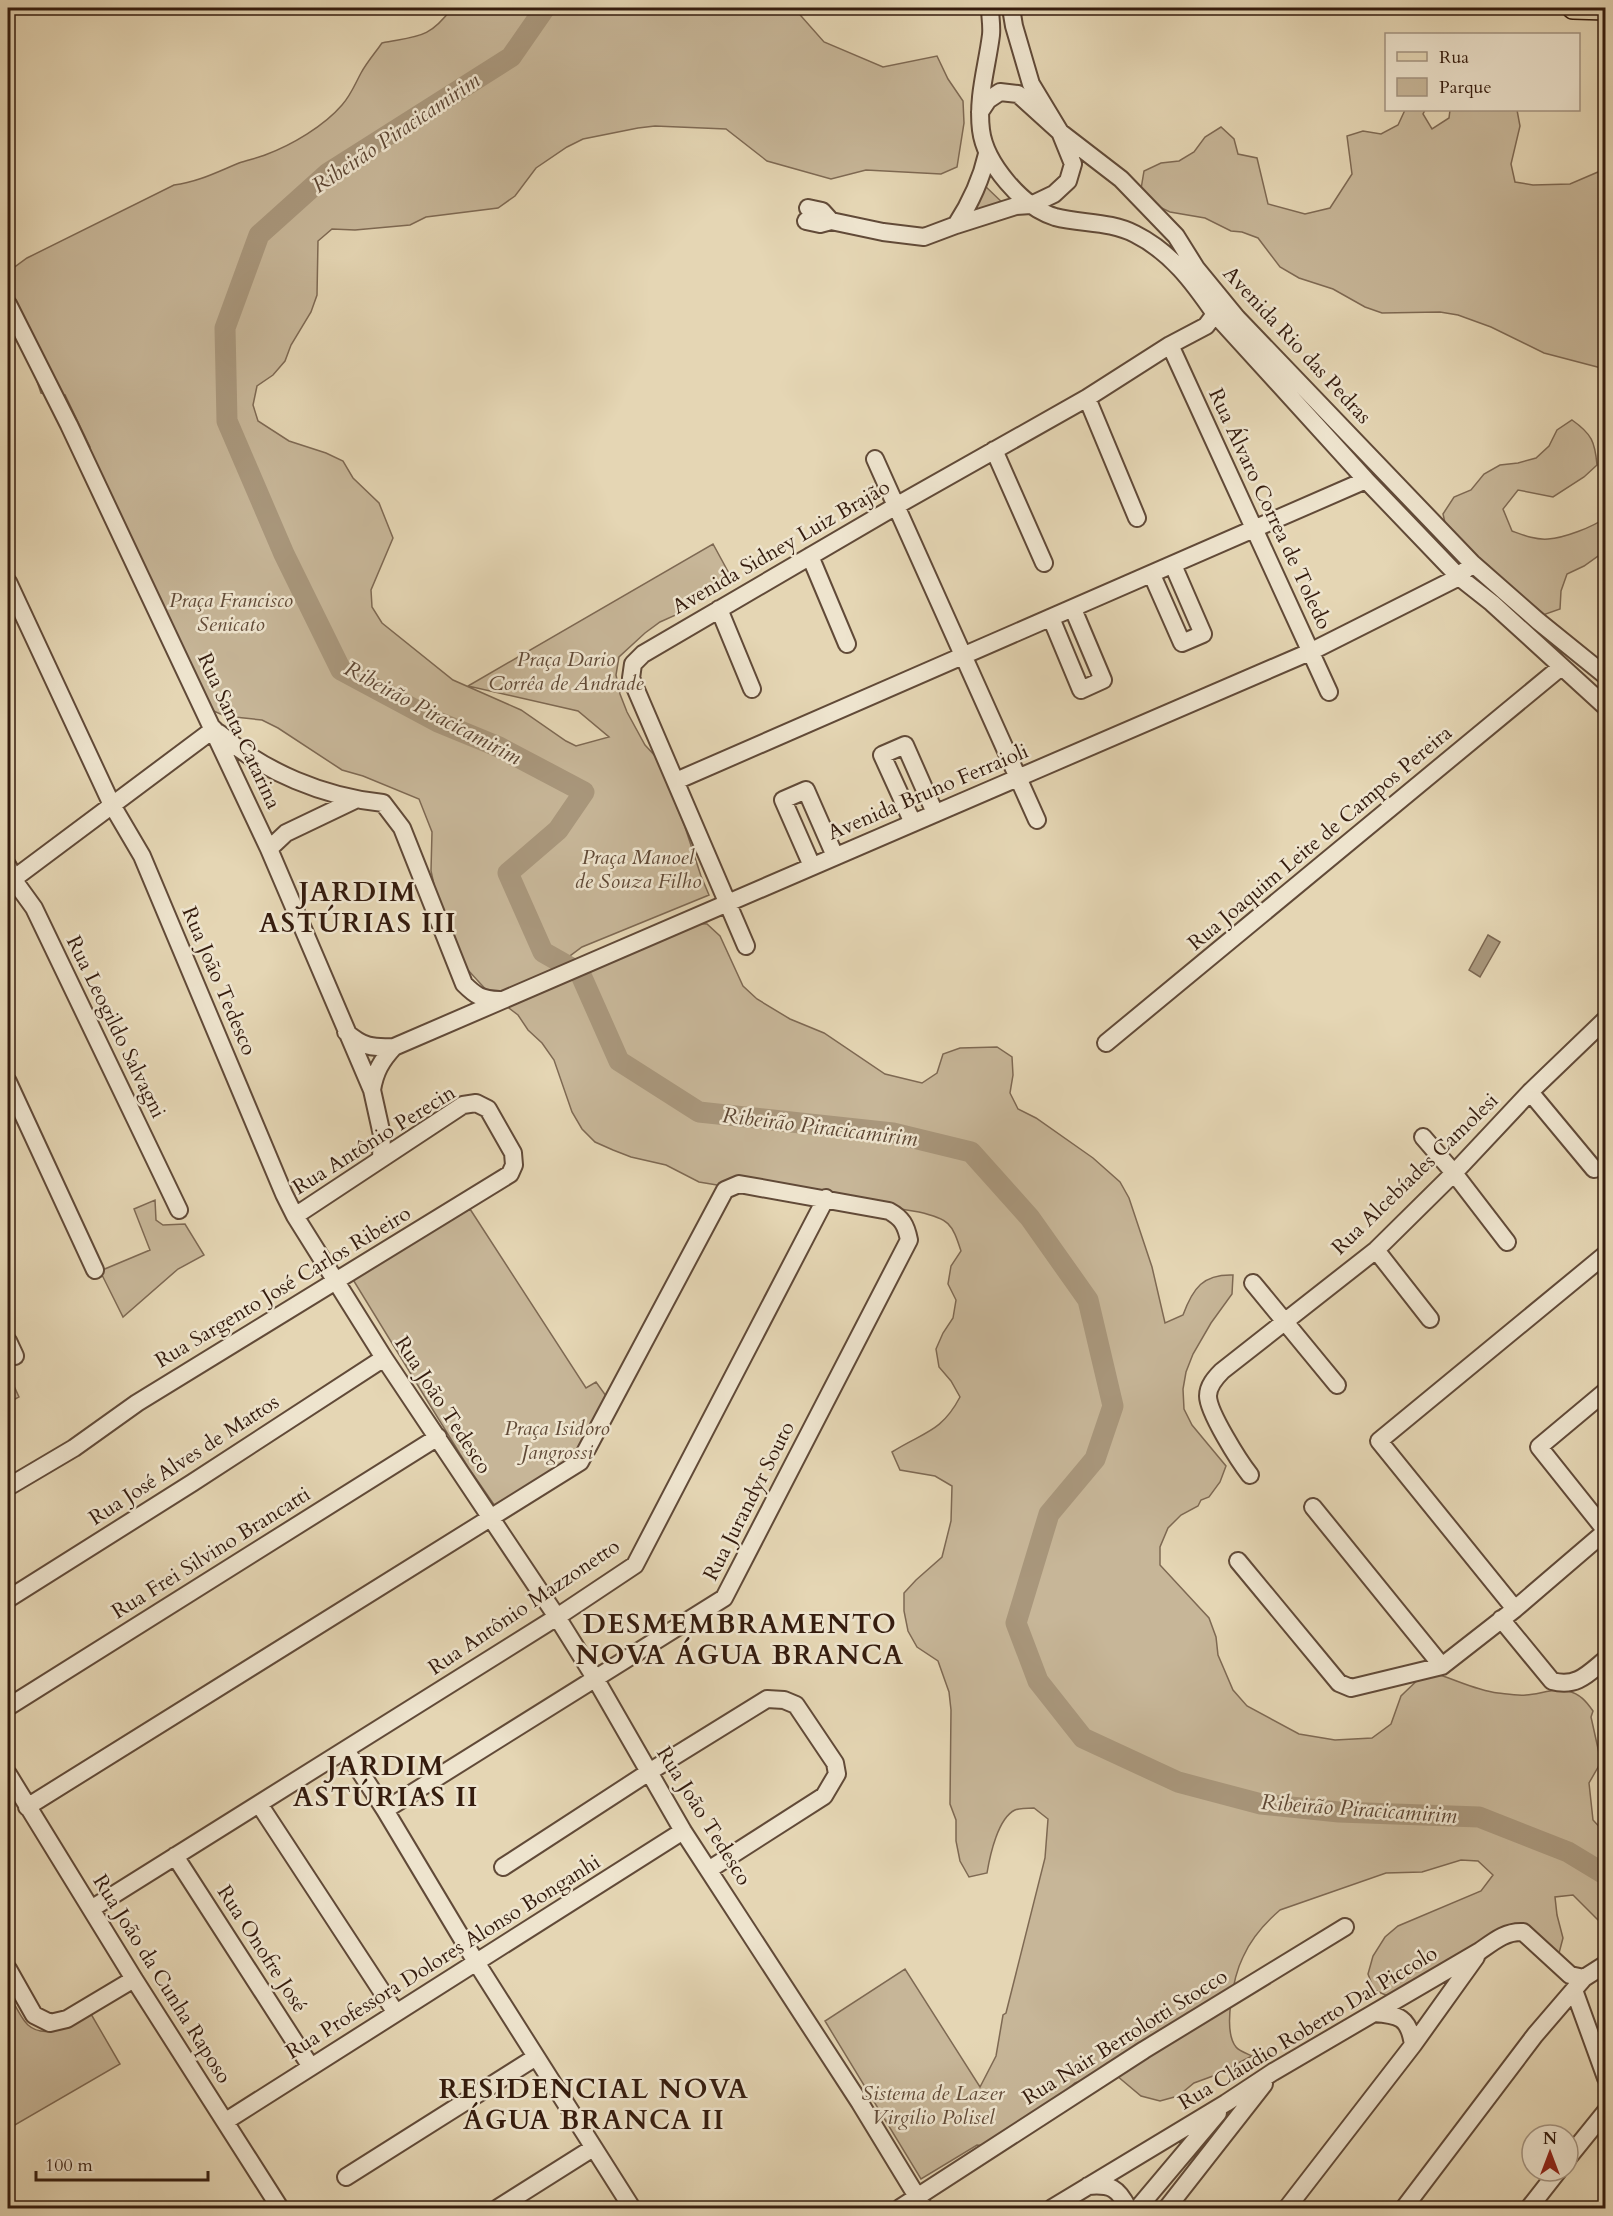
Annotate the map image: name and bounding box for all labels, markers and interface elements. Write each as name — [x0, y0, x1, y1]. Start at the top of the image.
legend — [1385, 33, 1580, 111]
text: Rua — [1439, 45, 1469, 70]
water label: Ribeirão Piracicamirim — [306, 65, 486, 200]
text: Parque — [1439, 75, 1492, 100]
street label: Avenida Rio das Pedras — [1216, 260, 1378, 430]
street label: Rua Álvaro Correa de Toledo — [1201, 384, 1339, 634]
street label: Avenida Sidney Luiz Brajão — [667, 473, 895, 621]
park label: Praça Francisco Senicato — [169, 586, 293, 639]
park label: Praça Dario Corrêa de Andrade — [488, 645, 645, 698]
street label: Rua Santa Catarina — [190, 648, 288, 814]
water label: Ribeirão Piracicamirim — [339, 654, 527, 773]
street label: Rua Joaquim Leite de Campos Pereira — [1182, 719, 1458, 957]
street label: Avenida Bruno Ferraioli — [823, 736, 1033, 847]
park label: Praça Manoel de Souza Filho — [575, 843, 702, 896]
district label: JARDIM ASTÚRIAS III — [259, 874, 457, 942]
street label: Rua João Tedesco — [175, 902, 263, 1060]
street label: Rua Leogildo Salvagni — [59, 931, 173, 1123]
street label: Rua Antônio Perecin — [287, 1078, 461, 1202]
street label: Rua Alcebíades Camolesi — [1325, 1086, 1505, 1261]
water label: Ribeirão Piracicamirim — [721, 1100, 920, 1154]
street label: Rua Sargento José Carlos Ribeiro — [150, 1199, 416, 1375]
street label: Rua João Tedesco — [388, 1330, 498, 1480]
street label: Rua José Alves de Mattos — [83, 1388, 285, 1532]
park label: Praça Isidoro Jangrossi — [504, 1414, 610, 1467]
street label: Rua Jurandyr Souto — [696, 1416, 802, 1586]
street label: Rua Frei Silvino Brancatti — [106, 1480, 316, 1626]
street label: Rua Antônio Mazzonetto — [422, 1532, 626, 1682]
district label: DESMEMBRAMENTO NOVA ÁGUA BRANCA — [575, 1606, 905, 1674]
street label: Rua João Tedesco — [650, 1741, 758, 1891]
district label: JARDIM ASTÚRIAS II — [293, 1748, 479, 1816]
water label: Ribeirão Piracicamirim — [1260, 1787, 1458, 1831]
street label: Rua Professora Dolores Alonso Bonganhi — [280, 1848, 606, 2066]
street label: Rua João da Cunha Raposo — [86, 1869, 238, 2089]
street label: Rua Onofre José — [210, 1880, 314, 2018]
street label: Rua Cláudio Roberto Dal Piccolo — [1173, 1939, 1443, 2117]
street label: Rua Nair Bertolotti Stocco — [1017, 1962, 1233, 2112]
district label: RESIDENCIAL NOVA ÁGUA BRANCA II — [439, 2071, 749, 2139]
park label: Sistema de Lazer Virgilio Polisel — [861, 2079, 1006, 2132]
north arrow — [1520, 2123, 1580, 2183]
text: N — [1543, 2128, 1557, 2150]
scale bar — [36, 2144, 208, 2182]
text: 100 m — [45, 2153, 93, 2178]

